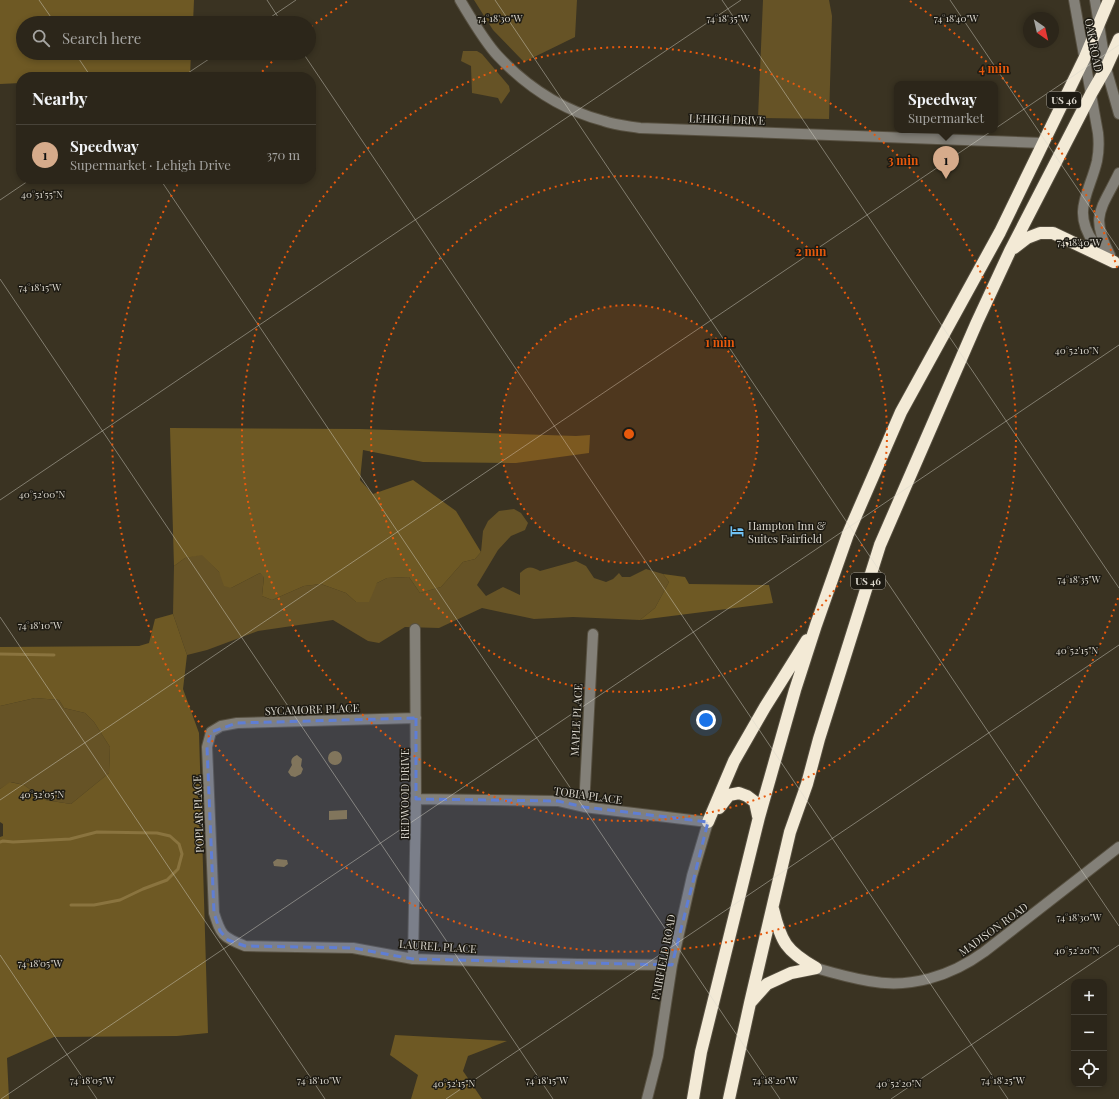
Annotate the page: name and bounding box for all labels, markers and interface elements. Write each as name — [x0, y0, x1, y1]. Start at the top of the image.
text: 74°18'30"W — [478, 11, 523, 25]
text: 74°18'35"W — [706, 11, 751, 25]
text: 74°18'40"W — [934, 11, 979, 25]
north arrow — [1023, 12, 1059, 48]
search box — [16, 16, 316, 60]
street label: OAK ROAD — [1081, 17, 1107, 73]
icon: search — [30, 27, 52, 49]
text: Search here — [62, 28, 141, 48]
text: 4 min — [978, 60, 1010, 76]
popup — [894, 81, 998, 133]
text: Nearby — [32, 87, 87, 109]
text: Speedway — [908, 89, 977, 109]
road number: US 46 — [1047, 92, 1081, 108]
text: Supermarket — [908, 109, 984, 126]
street label: LEHIGH DRIVE — [689, 110, 766, 128]
text: Speedway — [70, 136, 139, 156]
text: 1 — [43, 146, 47, 163]
text: 370 m — [266, 146, 300, 163]
pin: 1 — [933, 146, 959, 179]
text: 3 min — [888, 152, 919, 168]
text: Supermarket · Lehigh Drive — [70, 156, 231, 173]
text: 40°51'55"N — [21, 187, 63, 201]
text: 74°18'40"W — [1057, 235, 1102, 249]
text: 2 min — [796, 243, 827, 259]
text: 74°18'15"W — [19, 280, 62, 294]
text: 1 min — [705, 334, 735, 350]
text: 40°52'10"N — [1055, 343, 1099, 357]
centre of rings — [622, 427, 636, 441]
text: 40°52'00"N — [19, 487, 65, 501]
place label: Hampton Inn & Suites Fairfield — [748, 518, 826, 546]
hotel icon: Hampton Inn & Suites Fairfield — [729, 523, 745, 539]
text: 74°18'35"W — [1057, 572, 1102, 586]
road number: US 46 — [851, 573, 885, 589]
text: 74°18'10"W — [18, 618, 63, 632]
text: 40°52'15"N — [1056, 643, 1098, 657]
street label: MAPLE PLACE — [567, 683, 585, 757]
street label: SYCAMORE PLACE — [264, 700, 360, 718]
your location — [696, 710, 716, 730]
street label: REDWOOD DRIVE — [397, 748, 412, 839]
street label: POPLAR PLACE — [189, 775, 207, 853]
street label: TOBIA PLACE — [553, 783, 624, 807]
text: 40°52'05"N — [20, 787, 64, 801]
street label: MADISON ROAD — [955, 899, 1031, 959]
text: 74°18'30"W — [1057, 910, 1102, 924]
street label: FAIRFIELD ROAD — [647, 913, 679, 1001]
street label: LAUREL PLACE — [399, 936, 478, 956]
text: 40°52'20"N — [1054, 943, 1100, 957]
text: 74°18'05"W — [18, 956, 63, 970]
map controls — [1071, 979, 1107, 1087]
button: + — [1071, 979, 1107, 1015]
button: − — [1071, 1015, 1107, 1051]
button: locate — [1071, 1051, 1107, 1087]
text: 74°18'05"W — [70, 1073, 115, 1087]
text: 74°18'10"W — [297, 1073, 342, 1087]
text: 74°18'15"W — [526, 1073, 569, 1087]
text: 74°18'20"W — [752, 1073, 799, 1087]
text: 74°18'25"W — [981, 1073, 1026, 1087]
text: 40°52'15"N — [433, 1076, 475, 1090]
text: 40°52'20"N — [876, 1076, 922, 1090]

